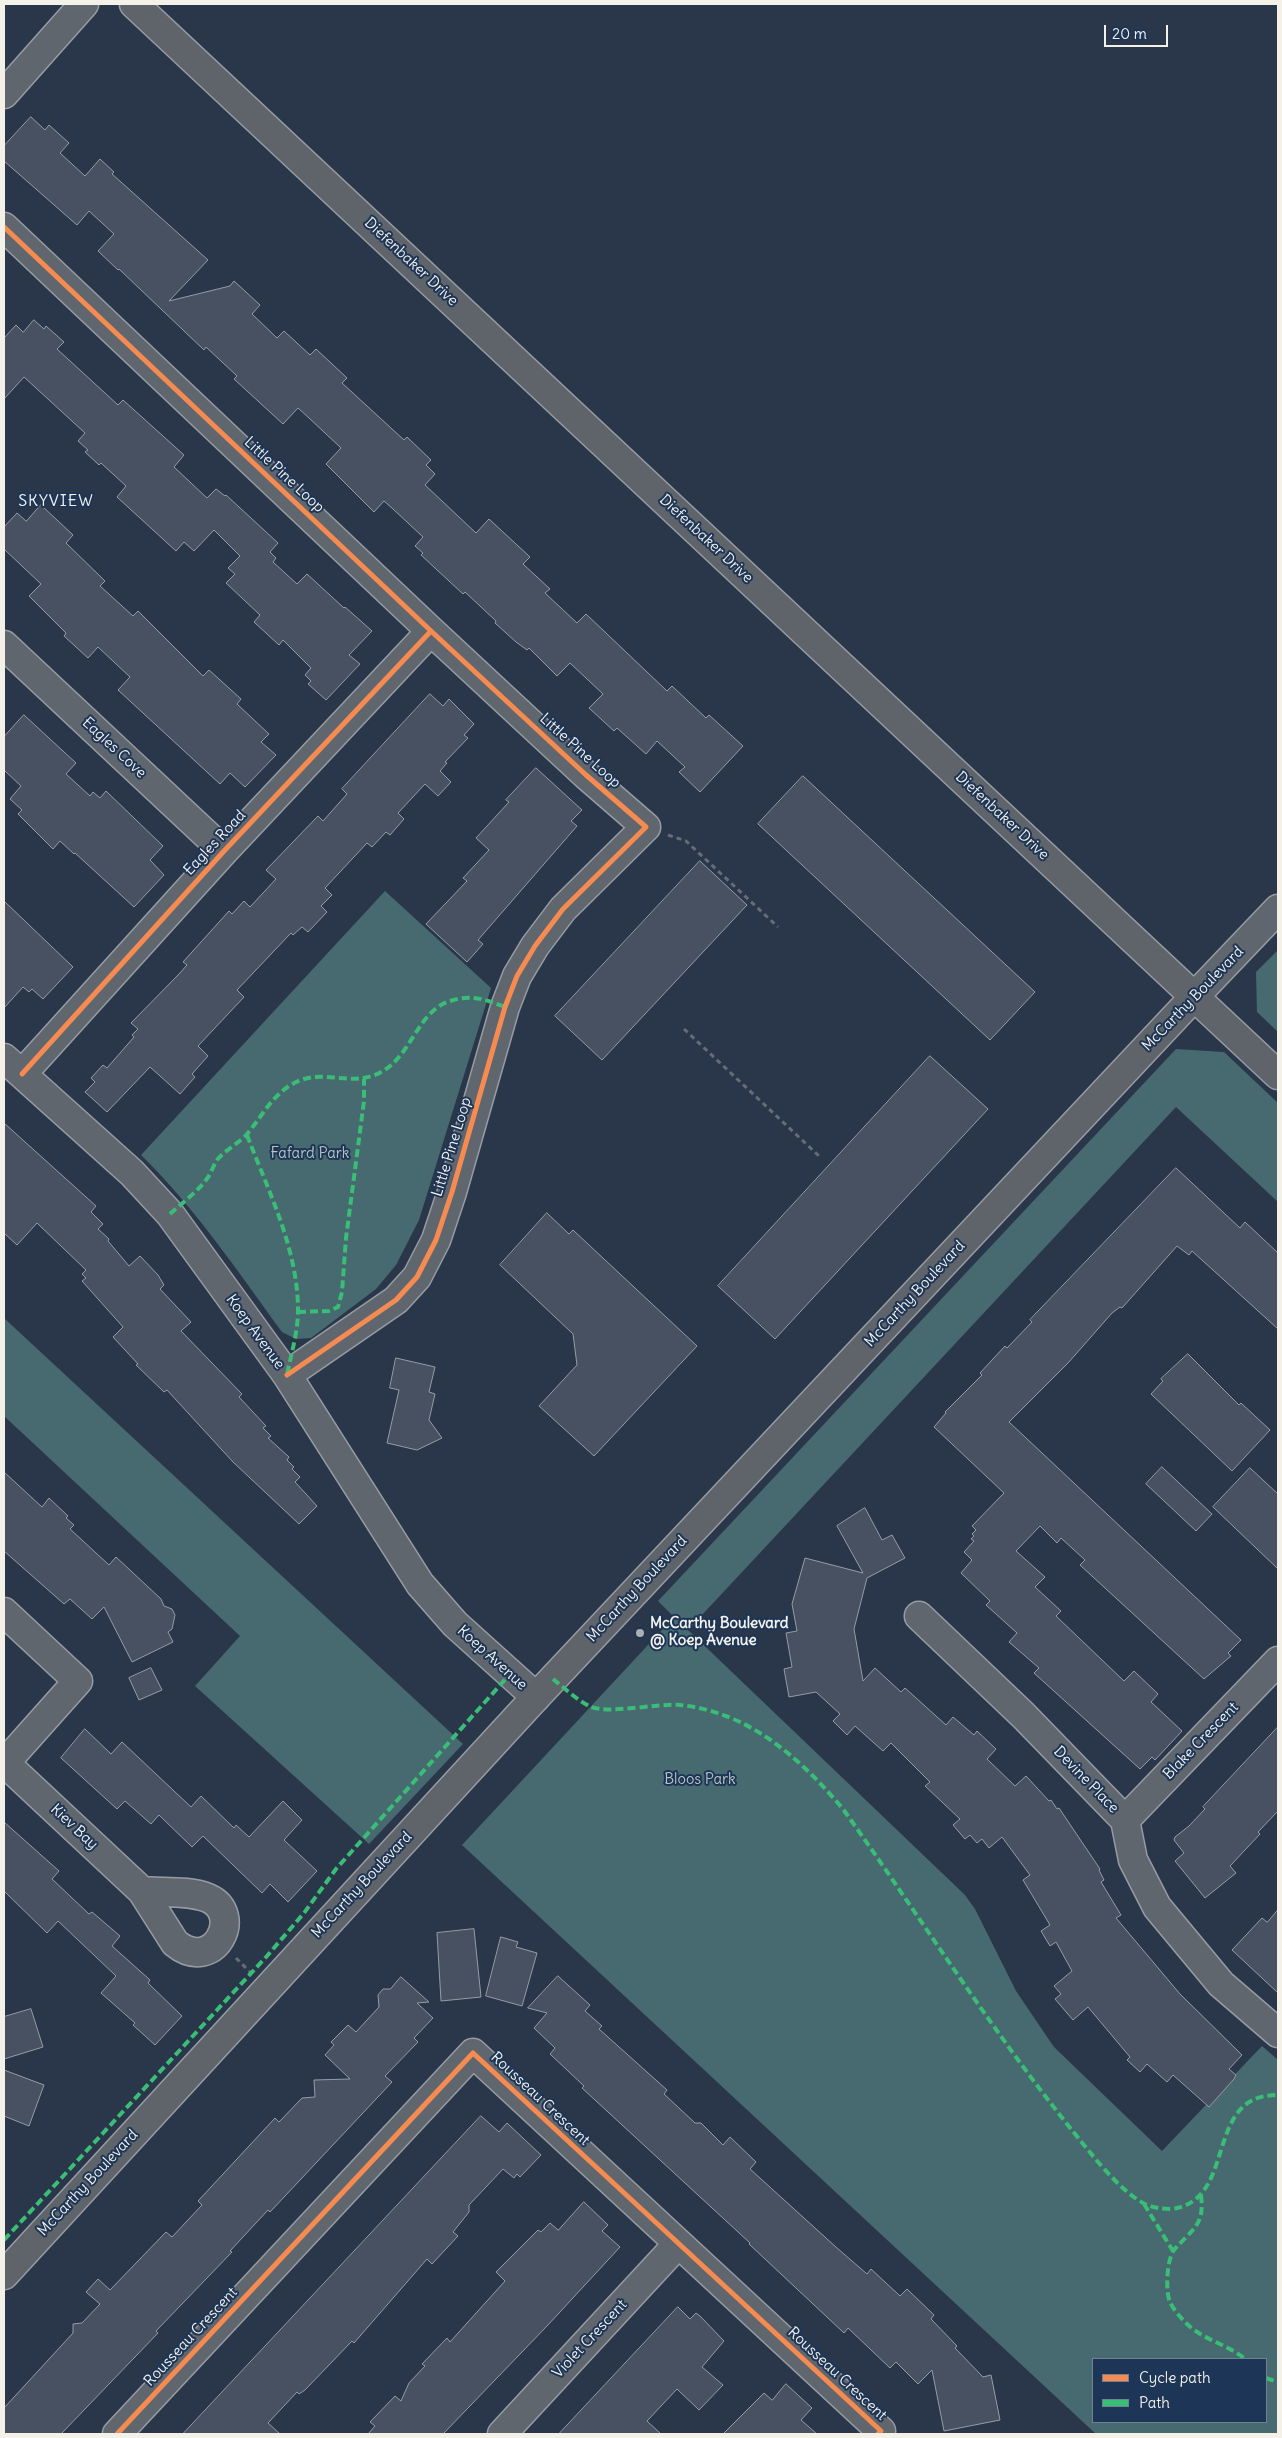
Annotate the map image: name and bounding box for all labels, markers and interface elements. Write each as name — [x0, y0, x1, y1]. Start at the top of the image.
scale bar — [1107, 15, 1171, 47]
text: 20 m — [1112, 24, 1147, 43]
street label: Diefenbaker Drive — [361, 214, 461, 310]
street label: Little Pine Loop — [240, 433, 328, 517]
district label: SKYVIEW — [17, 491, 95, 511]
street label: Diefenbaker Drive — [656, 491, 756, 587]
street label: Little Pine Loop — [536, 710, 624, 792]
street label: Eagles Cove — [78, 714, 150, 782]
street label: Diefenbaker Drive — [952, 768, 1052, 864]
street label: Eagles Road — [180, 807, 250, 879]
street label: McCarthy Boulevard — [1138, 943, 1248, 1055]
street label: Little Pine Loop — [428, 1095, 476, 1199]
park label: Fafard Park — [271, 1145, 349, 1163]
street label: McCarthy Boulevard — [861, 1237, 969, 1351]
street label: Koep Avenue — [222, 1291, 288, 1373]
street label: McCarthy Boulevard — [583, 1532, 691, 1646]
place label: McCarthy Boulevard @ Koep Avenue — [650, 1615, 789, 1650]
street label: Koep Avenue — [453, 1622, 531, 1694]
marker: McCarthy Boulevard @ Koep Avenue — [634, 1627, 646, 1639]
street label: Blake Crescent — [1160, 1699, 1242, 1783]
street label: Devine Place — [1050, 1743, 1122, 1817]
park label: Bloos Park — [664, 1771, 736, 1789]
street label: Kiev Bay — [47, 1801, 101, 1853]
street label: McCarthy Boulevard — [308, 1828, 416, 1942]
street label: Rousseau Crescent — [487, 2049, 593, 2149]
street label: McCarthy Boulevard — [34, 2126, 142, 2240]
street label: Rousseau Crescent — [141, 2284, 241, 2390]
street label: Violet Crescent — [549, 2296, 631, 2382]
street label: Rousseau Crescent — [784, 2324, 890, 2424]
legend — [1092, 2358, 1267, 2423]
text: Cycle path — [1139, 2368, 1211, 2387]
text: Path — [1139, 2393, 1170, 2412]

